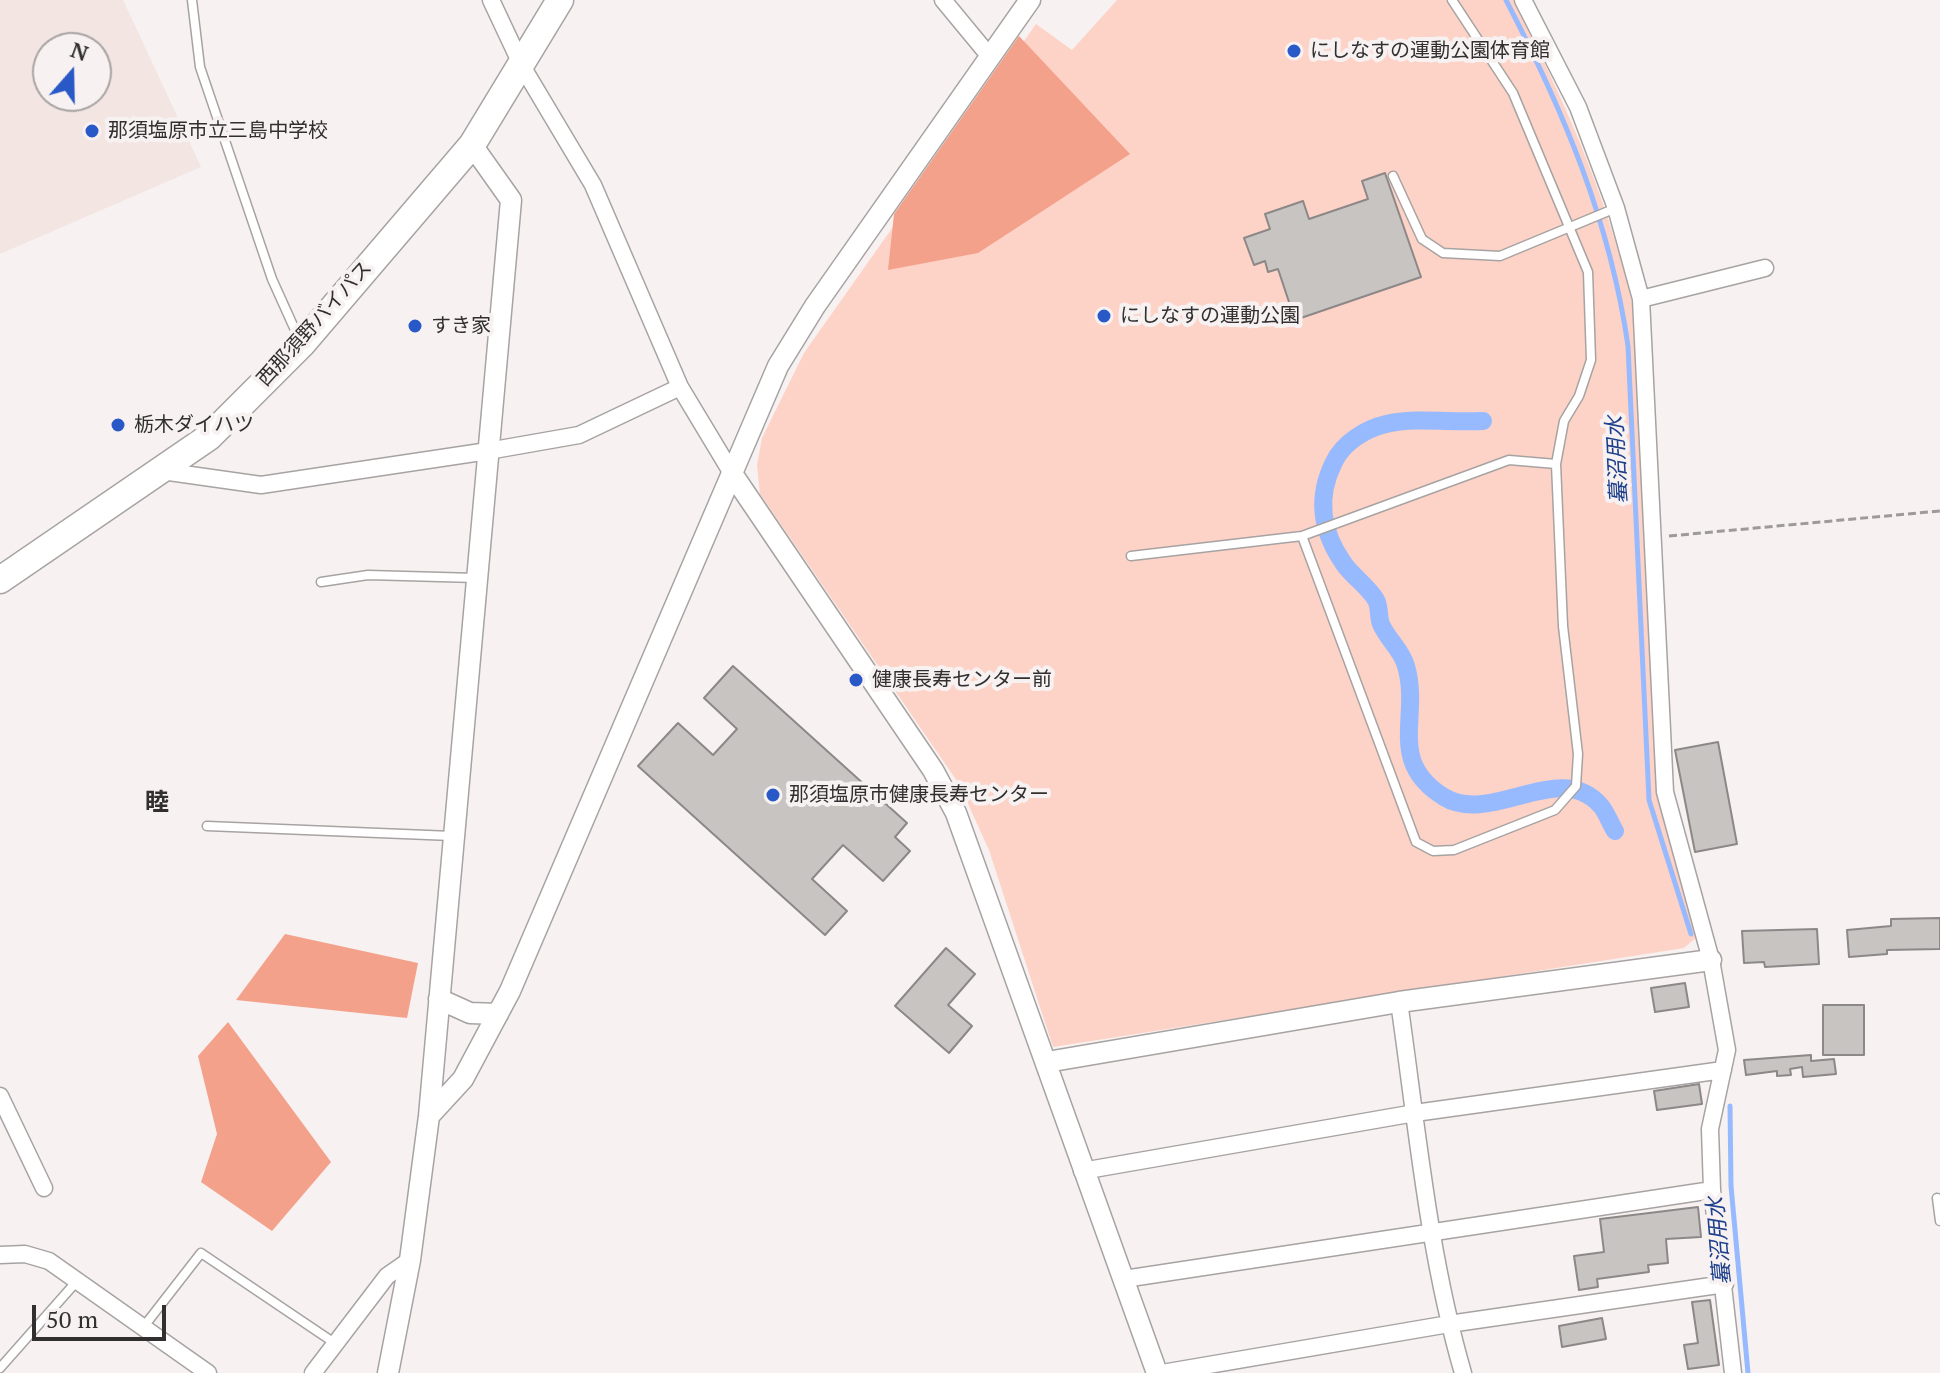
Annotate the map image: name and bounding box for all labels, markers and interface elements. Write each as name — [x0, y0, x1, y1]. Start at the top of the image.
north arrow — [32, 32, 112, 112]
text: N — [67, 34, 92, 67]
place label: にしなすの運動公園体育館 — [1310, 39, 1550, 63]
marker: にしなすの運動公園体育館 — [1285, 42, 1303, 60]
place label: 那須塩原市立三島中学校 — [108, 119, 328, 143]
marker: 那須塩原市立三島中学校 — [83, 122, 101, 140]
street label: 西那須野バイパス — [253, 257, 377, 391]
place label: にしなすの運動公園 — [1120, 304, 1300, 328]
marker: にしなすの運動公園 — [1095, 307, 1113, 325]
place label: すき家 — [431, 314, 491, 338]
marker: すき家 — [406, 317, 424, 335]
place label: 栃木ダイハツ — [134, 413, 254, 437]
water label: 蟇沼用水 — [1603, 415, 1633, 505]
marker: 栃木ダイハツ — [109, 416, 127, 434]
place label: 健康長寿センター前 — [872, 668, 1052, 692]
marker: 健康長寿センター前 — [847, 671, 865, 689]
place label: 那須塩原市健康長寿センター — [789, 783, 1049, 807]
marker: 那須塩原市健康長寿センター — [764, 786, 782, 804]
district label: 睦 — [145, 789, 169, 817]
water label: 蟇沼用水 — [1703, 1196, 1737, 1286]
scale bar — [36, 1289, 170, 1339]
text: 50 m — [46, 1303, 98, 1335]

